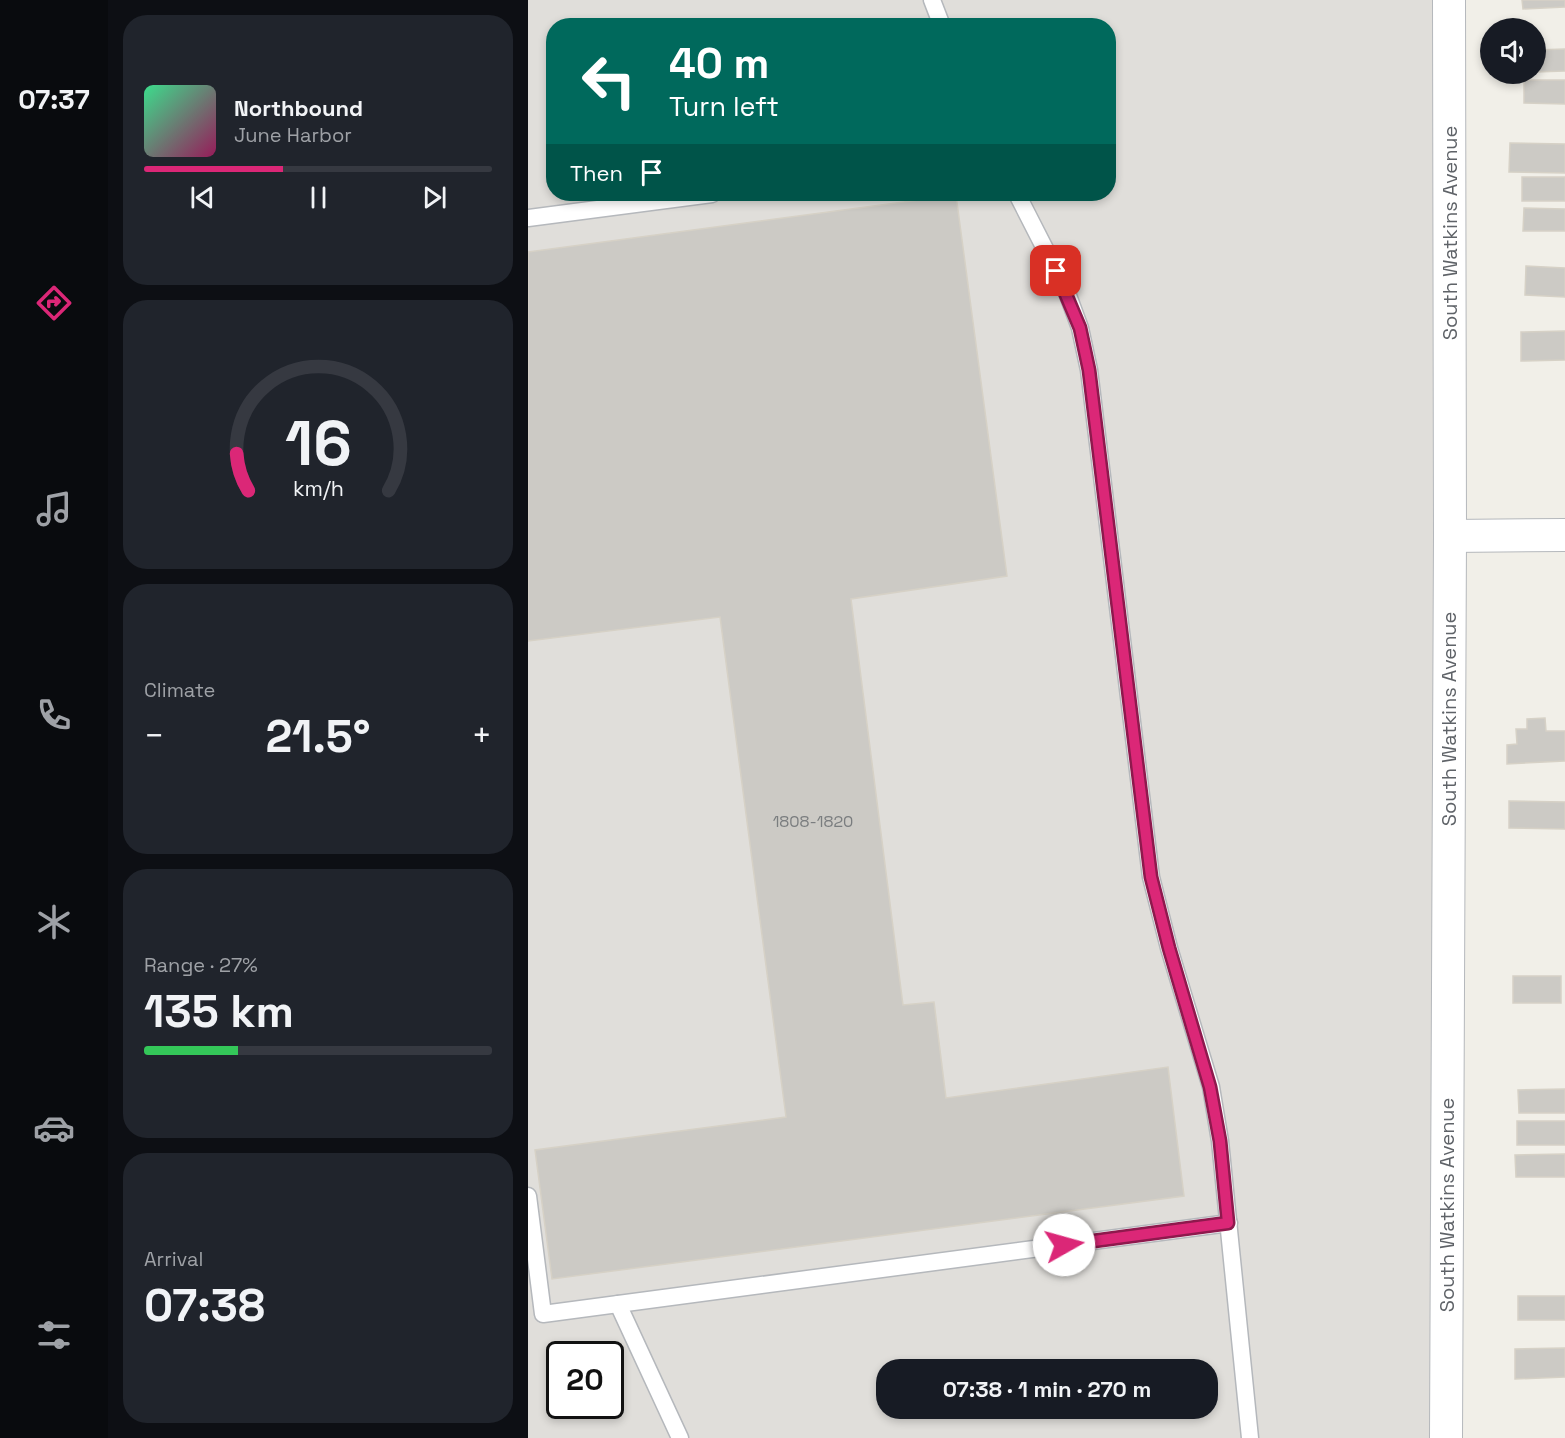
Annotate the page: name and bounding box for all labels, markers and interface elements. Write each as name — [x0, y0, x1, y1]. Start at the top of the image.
map controls — [1480, 18, 1546, 84]
button: sound — [1480, 18, 1546, 84]
text: 40 m — [669, 37, 769, 90]
icon: left — [570, 42, 648, 120]
text: 07:37 — [18, 82, 90, 117]
text: Turn left — [669, 89, 779, 124]
text: Northbound — [234, 94, 363, 122]
text: June Harbor — [234, 122, 352, 148]
street label: South Watkins Avenue — [1437, 126, 1463, 340]
icon: arrive — [635, 156, 668, 189]
text: Then — [570, 159, 623, 187]
icon: previous — [186, 181, 219, 214]
icon: pause — [302, 181, 335, 214]
icon: next — [418, 181, 451, 214]
pin — [1030, 245, 1081, 296]
icon: arrive — [1039, 254, 1072, 287]
icon: directions — [33, 282, 75, 324]
text: 16 — [285, 405, 351, 484]
text: km/h — [292, 476, 344, 503]
icon: music — [33, 488, 75, 530]
street label: South Watkins Avenue — [1436, 612, 1462, 826]
text: Climate — [144, 677, 215, 703]
icon: phone — [33, 694, 75, 736]
text: 21.5° — [265, 708, 371, 765]
text: − — [144, 715, 164, 757]
text: + — [472, 715, 492, 757]
house number: 1808-1820 — [773, 811, 853, 832]
icon: climate — [33, 901, 75, 943]
text: Range · 27% — [144, 952, 258, 978]
text: 135 km — [144, 983, 294, 1040]
street label: South Watkins Avenue — [1434, 1098, 1460, 1312]
icon: car — [33, 1107, 75, 1149]
position arrow — [1032, 1213, 1096, 1277]
text: Arrival — [144, 1246, 203, 1272]
text: 07:38 — [144, 1277, 265, 1334]
icon: filters — [33, 1314, 75, 1356]
speed limit sign: 20 — [546, 1341, 624, 1419]
text: 07:38 · 1 min · 270 m — [943, 1375, 1151, 1403]

